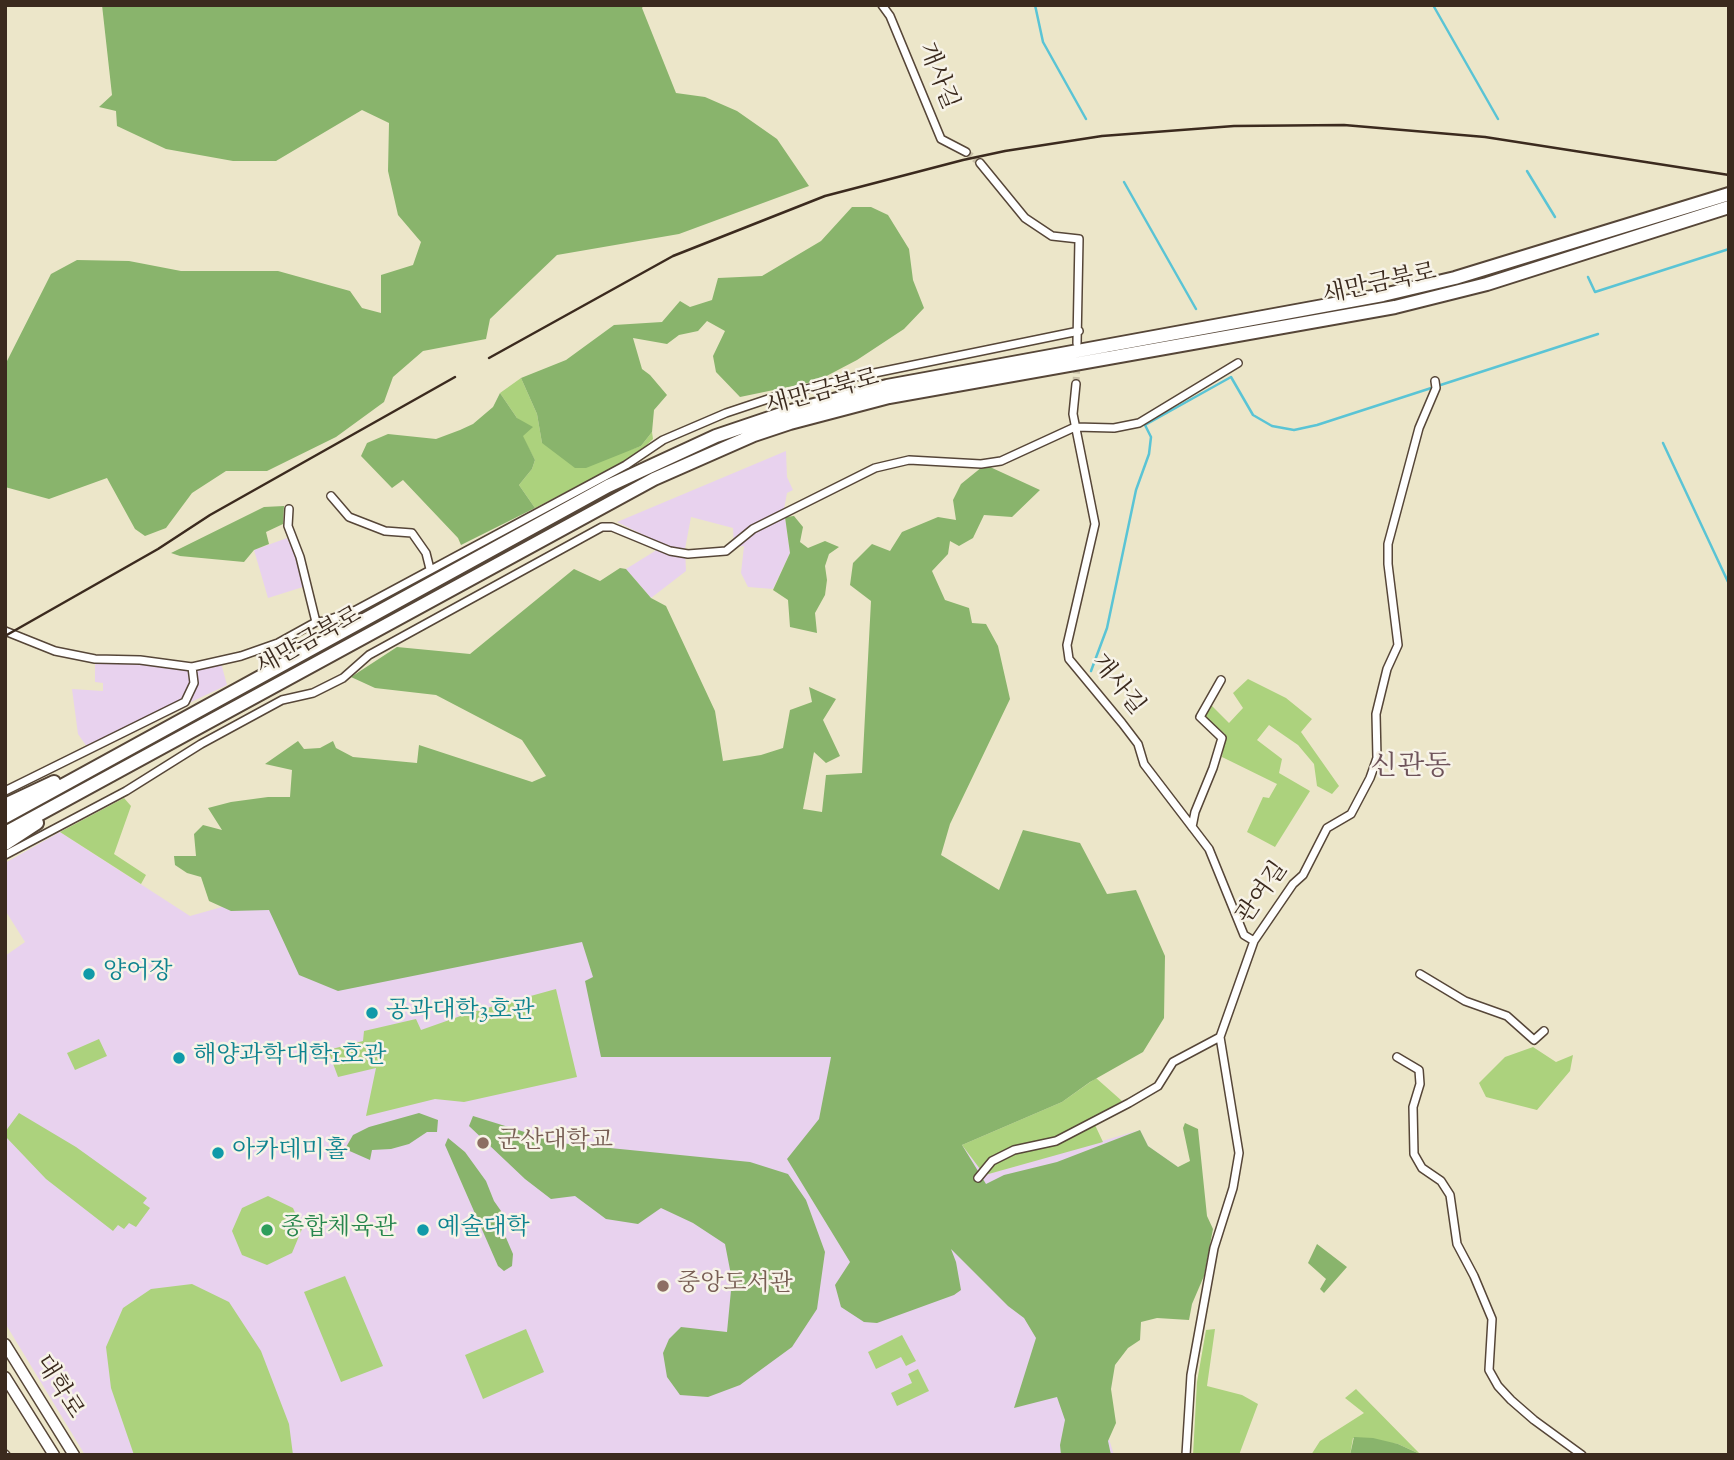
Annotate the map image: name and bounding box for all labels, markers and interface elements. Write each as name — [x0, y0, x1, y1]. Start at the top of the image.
street label: 개사길 — [910, 39, 962, 115]
street label: 새만금북로 — [1320, 260, 1440, 312]
street label: 새만금북로 — [763, 365, 883, 423]
street label: 새만금북로 — [252, 602, 368, 684]
street label: 개사길 — [1083, 650, 1149, 722]
district label: 신관동 — [1370, 752, 1452, 786]
street label: 관여길 — [1232, 857, 1296, 931]
place label: 양어장 — [103, 960, 173, 988]
marker: 양어장 — [81, 966, 97, 982]
place label: 공과대학3호관 — [386, 999, 535, 1027]
marker: 공과대학3호관 — [364, 1005, 380, 1021]
place label: 해양과학대학1호관 — [193, 1044, 387, 1072]
marker: 해양과학대학1호관 — [171, 1050, 187, 1066]
place label: 군산대학교 — [497, 1129, 613, 1157]
marker: 군산대학교 — [475, 1135, 491, 1151]
place label: 아카데미홀 — [232, 1139, 348, 1167]
marker: 아카데미홀 — [210, 1145, 226, 1161]
place label: 종합체육관 — [281, 1216, 397, 1244]
place label: 예술대학 — [437, 1216, 530, 1244]
marker: 종합체육관 — [259, 1222, 275, 1238]
marker: 예술대학 — [415, 1222, 431, 1238]
place label: 중앙도서관 — [677, 1272, 793, 1300]
marker: 중앙도서관 — [655, 1278, 671, 1294]
street label: 대학로 — [26, 1351, 88, 1425]

